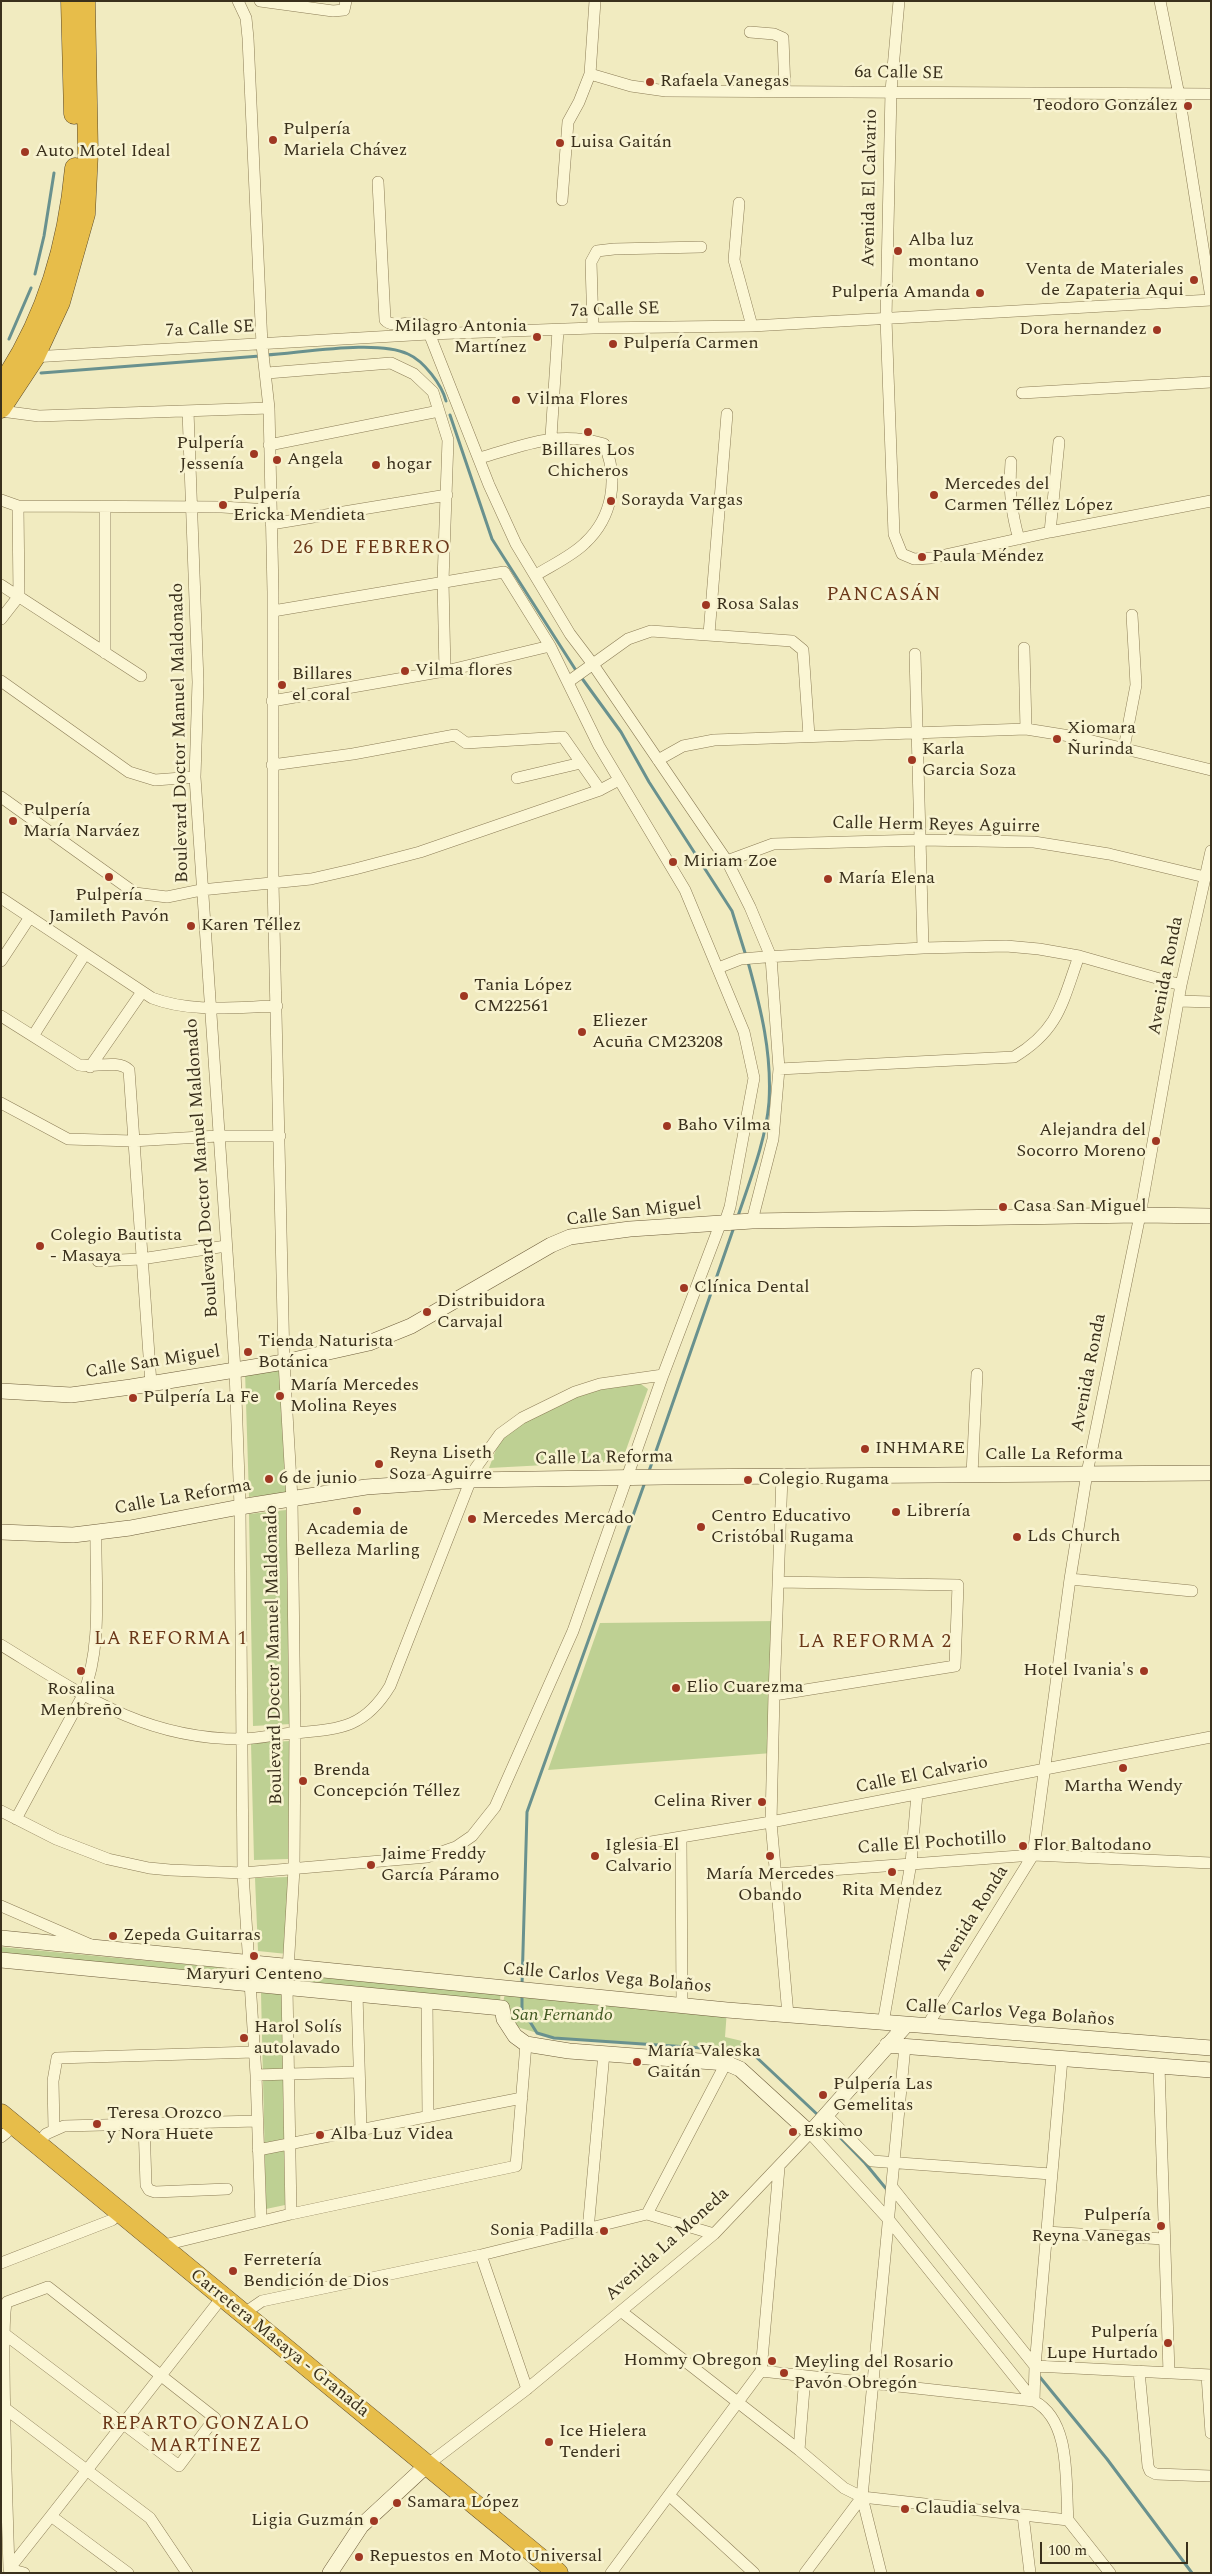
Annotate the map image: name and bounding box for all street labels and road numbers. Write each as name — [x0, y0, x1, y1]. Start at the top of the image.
street label: 6a Calle SE — [854, 62, 944, 86]
street label: Avenida El Calvario — [859, 109, 883, 267]
street label: 7a Calle SE — [570, 299, 660, 323]
street label: 7a Calle SE — [165, 317, 255, 343]
street label: Boulevard Doctor Manuel Maldonado — [168, 583, 194, 883]
street label: Calle Herm Reyes Aguirre — [832, 813, 1040, 839]
street label: Avenida Ronda — [1145, 915, 1189, 1037]
street label: Boulevard Doctor Manuel Maldonado — [182, 1017, 224, 1319]
street label: Calle San Miguel — [565, 1194, 703, 1232]
street label: Avenida Ronda — [1068, 1312, 1112, 1434]
street label: Calle San Miguel — [84, 1342, 222, 1384]
street label: Calle La Reforma — [985, 1444, 1123, 1466]
street label: Calle La Reforma — [535, 1447, 673, 1471]
street label: Calle La Reforma — [113, 1475, 253, 1521]
street label: Boulevard Doctor Manuel Maldonado — [262, 1505, 288, 1805]
street label: Calle El Calvario — [854, 1753, 990, 1799]
street label: Calle El Pochotillo — [857, 1828, 1007, 1860]
street label: Avenida Ronda — [932, 1862, 1014, 1976]
street label: Calle Carlos Vega Bolaños — [502, 1959, 712, 1999]
street label: Calle Carlos Vega Bolaños — [905, 1996, 1115, 2032]
street label: Avenida La Moneda — [602, 2184, 734, 2306]
street label: Carretera Masaya - Granada — [185, 2265, 373, 2423]

